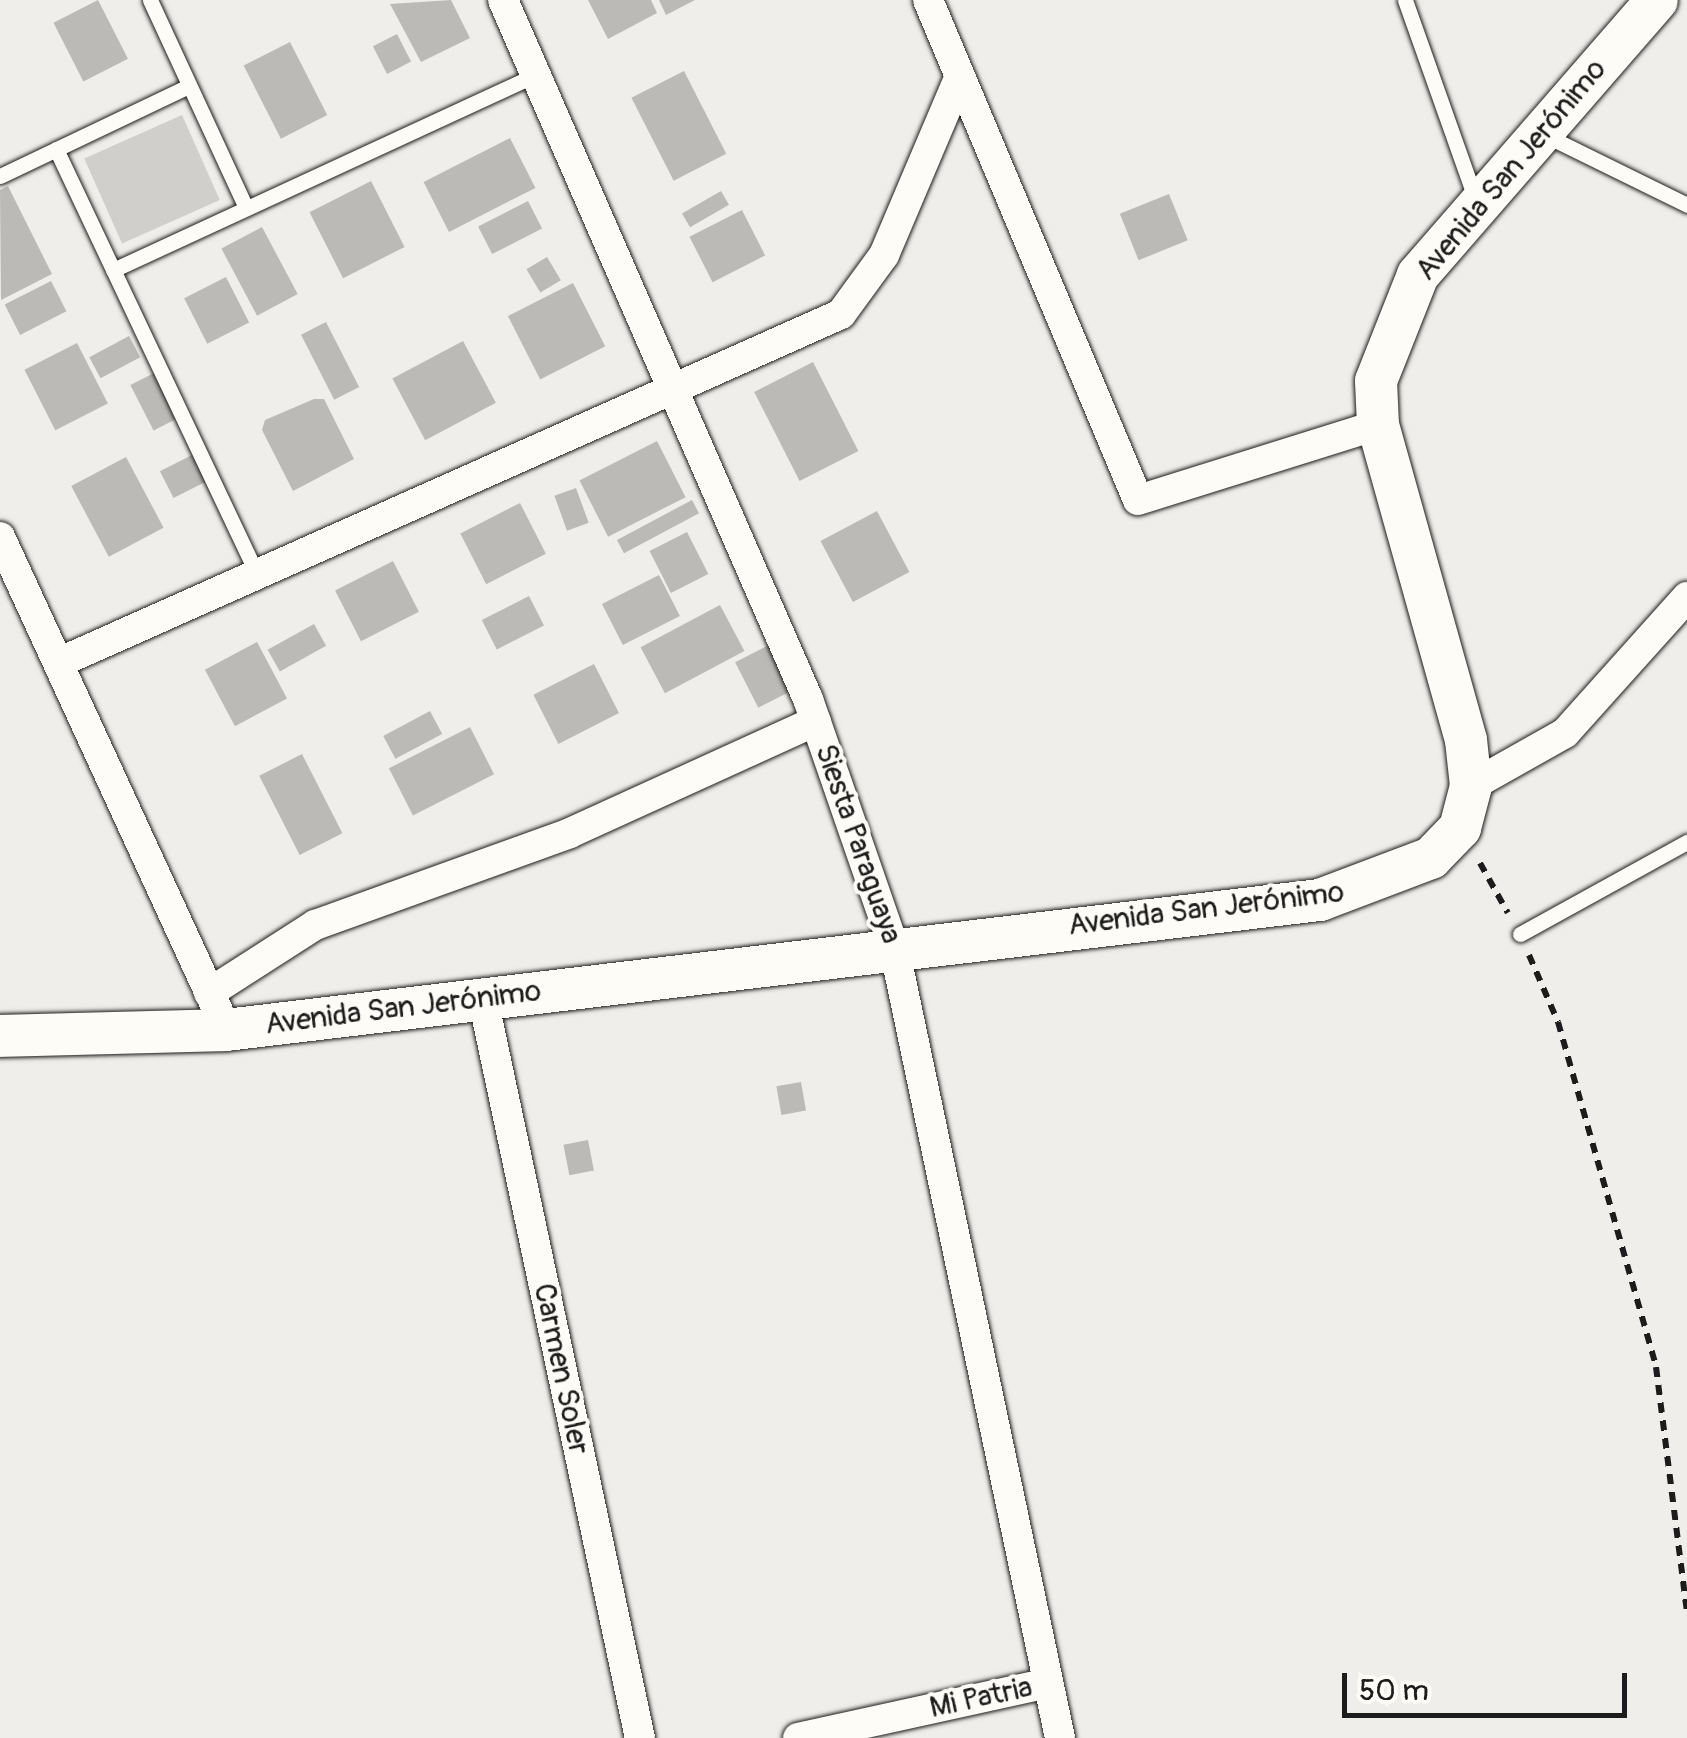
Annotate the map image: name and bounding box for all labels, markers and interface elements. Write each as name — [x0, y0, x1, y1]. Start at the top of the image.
street label: Avenida San Jerónimo — [1408, 52, 1614, 288]
street label: Siesta Paraguaya — [807, 740, 909, 948]
street label: Avenida San Jerónimo — [1066, 874, 1346, 944]
street label: Avenida San Jerónimo — [263, 973, 543, 1043]
street label: Carmen Soler — [525, 1280, 597, 1458]
scale bar — [1347, 1653, 1632, 1715]
street label: Mi Patria — [926, 1670, 1036, 1726]
text: 50 m — [1359, 1672, 1429, 1709]

